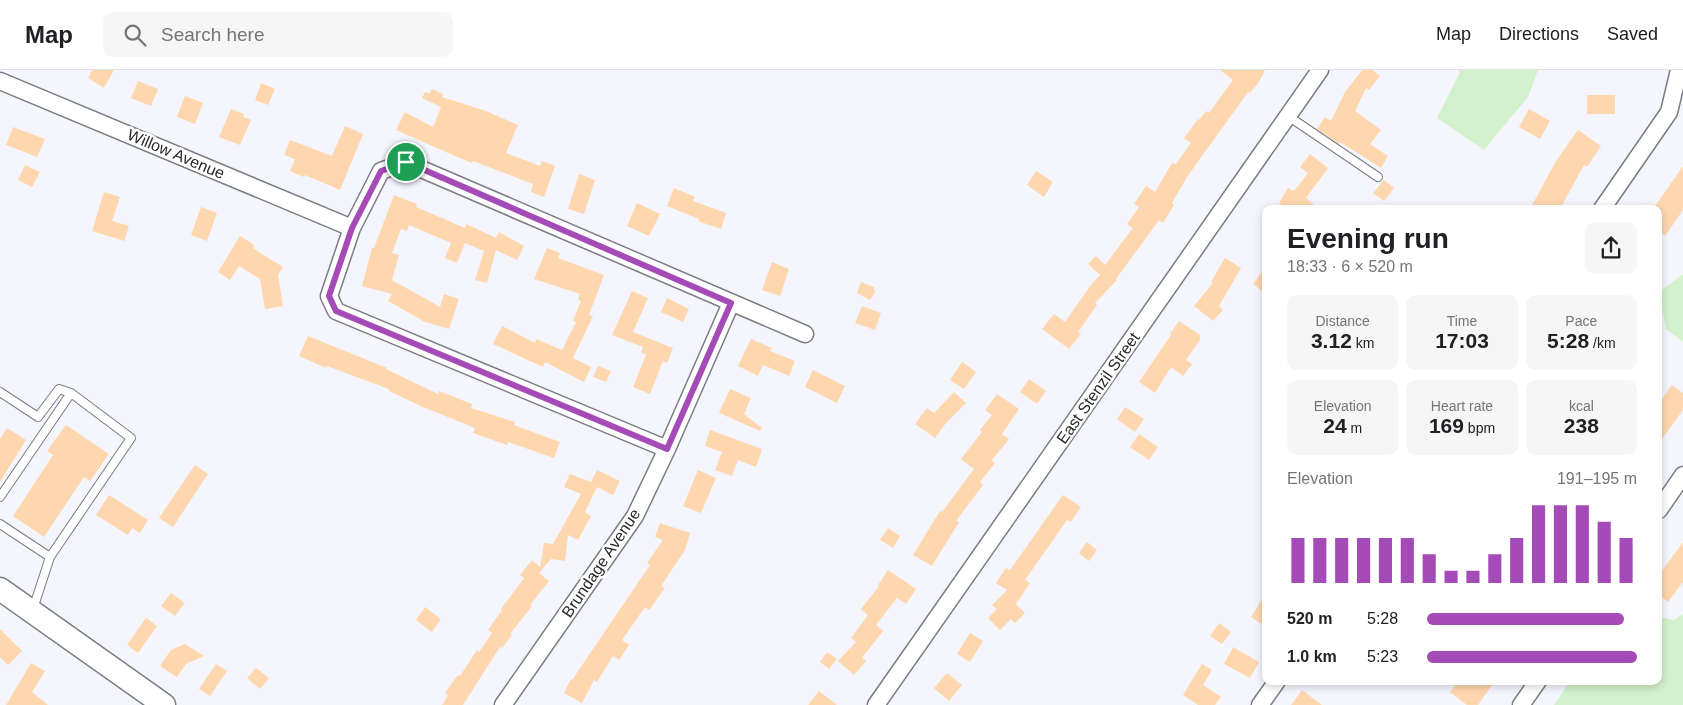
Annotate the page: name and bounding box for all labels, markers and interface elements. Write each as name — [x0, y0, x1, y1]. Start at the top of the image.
search box — [103, 12, 453, 57]
text: Map — [25, 21, 73, 48]
icon: search — [121, 21, 149, 49]
text: Search here — [161, 24, 265, 45]
text: Map — [1436, 24, 1471, 44]
text: Directions — [1499, 24, 1579, 44]
text: Saved — [1607, 24, 1658, 44]
street label: Willow Avenue — [125, 126, 227, 182]
pin — [385, 141, 427, 183]
icon: arrive — [392, 148, 420, 176]
button: share — [1585, 222, 1637, 274]
text: Evening run — [1287, 223, 1449, 254]
text: 18:33 · 6 × 520 m — [1287, 258, 1413, 275]
text: Distance — [1315, 313, 1370, 329]
text: Time — [1447, 313, 1477, 329]
text: Pace — [1565, 313, 1597, 329]
street label: East Stenzil Street — [1053, 329, 1143, 447]
text: 3.12 — [1311, 329, 1352, 352]
text: 17:03 — [1435, 329, 1489, 352]
text: 5:28 — [1547, 329, 1589, 352]
text: km — [1352, 335, 1374, 351]
text: /km — [1589, 335, 1616, 351]
text: Elevation — [1314, 398, 1371, 414]
text: Heart rate — [1431, 398, 1493, 414]
text: kcal — [1569, 398, 1594, 414]
text: 24 — [1323, 414, 1347, 437]
text: 169 — [1429, 414, 1464, 437]
text: 238 — [1564, 414, 1599, 437]
text: m — [1347, 420, 1362, 436]
text: bpm — [1464, 420, 1495, 436]
text: Elevation — [1287, 470, 1353, 487]
text: 191–195 m — [1557, 470, 1637, 487]
street label: Brundage Avenue — [558, 506, 644, 620]
text: 520 m — [1287, 610, 1332, 627]
text: 5:28 — [1367, 610, 1398, 627]
text: 1.0 km — [1287, 648, 1337, 665]
text: 5:23 — [1367, 648, 1398, 665]

